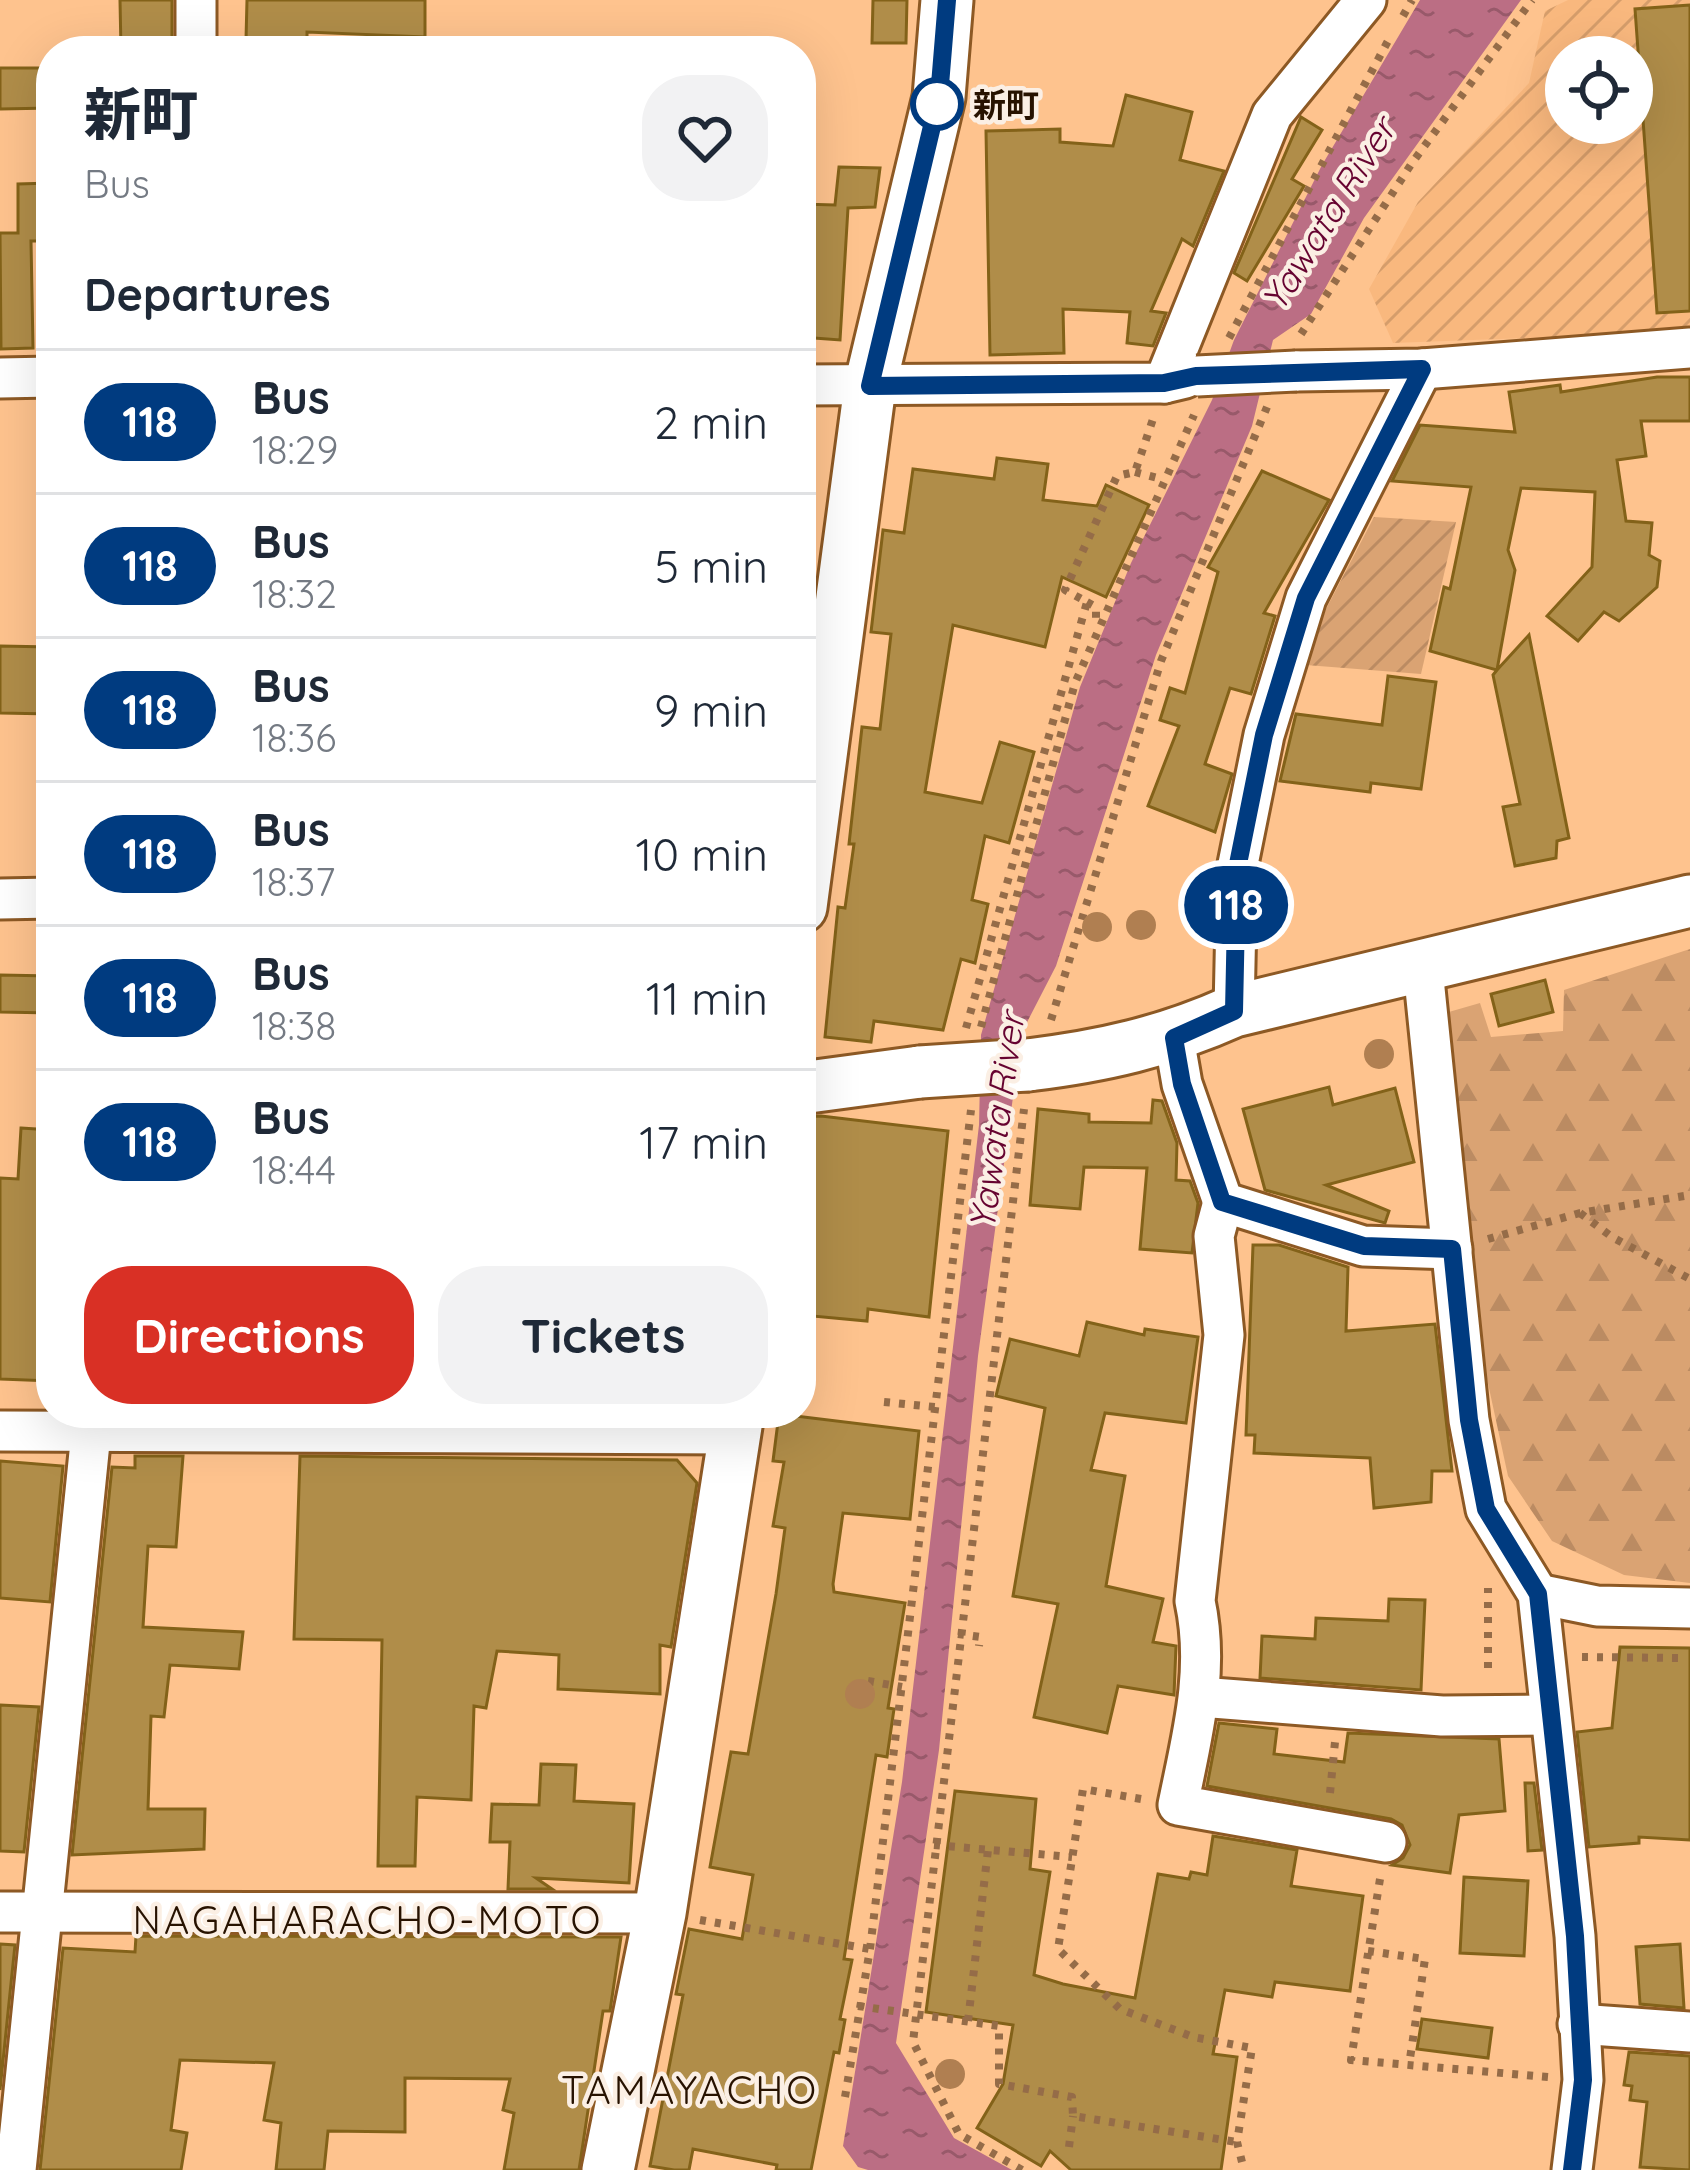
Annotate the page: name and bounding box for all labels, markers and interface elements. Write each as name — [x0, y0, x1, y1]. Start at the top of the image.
map controls — [1545, 36, 1653, 144]
button: locate — [1545, 36, 1653, 144]
button: heart — [642, 75, 768, 201]
text: 新町 — [84, 78, 198, 149]
marker: 新町 — [912, 79, 962, 129]
place label: 新町 — [973, 84, 1039, 125]
water label: Yawata River — [1251, 106, 1407, 319]
text: Bus — [84, 159, 150, 208]
text: Departures — [84, 266, 331, 322]
text: Bus — [252, 369, 330, 425]
text: 2 min — [654, 394, 768, 450]
text: 118 — [122, 395, 178, 448]
text: 18:29 — [252, 425, 338, 474]
text: Bus — [252, 513, 330, 569]
text: 5 min — [655, 538, 768, 594]
text: 118 — [122, 539, 178, 592]
text: 18:32 — [252, 569, 337, 618]
text: Bus — [252, 657, 330, 713]
text: 9 min — [654, 682, 768, 738]
text: 118 — [122, 683, 178, 736]
text: 18:36 — [252, 713, 336, 762]
text: Bus — [252, 801, 330, 857]
text: 10 min — [636, 826, 768, 882]
text: 118 — [122, 827, 178, 880]
text: 18:37 — [252, 857, 335, 906]
line badge: 118 — [1167, 866, 1305, 944]
text: 118 — [1208, 878, 1264, 931]
text: Bus — [252, 945, 330, 1001]
text: 11 min — [646, 970, 768, 1026]
text: 118 — [122, 971, 178, 1024]
text: 18:38 — [252, 1001, 336, 1050]
water label: Yawata River — [959, 1006, 1034, 1232]
text: Bus — [252, 1089, 330, 1145]
text: 17 min — [639, 1114, 768, 1170]
text: 118 — [122, 1115, 178, 1168]
text: 18:44 — [252, 1145, 336, 1194]
button: Directions — [84, 1266, 414, 1404]
button: Tickets — [438, 1266, 768, 1404]
district label: NAGAHARACHO-MOTO — [133, 1895, 603, 1944]
district label: TAMAYACHO — [561, 2065, 819, 2114]

